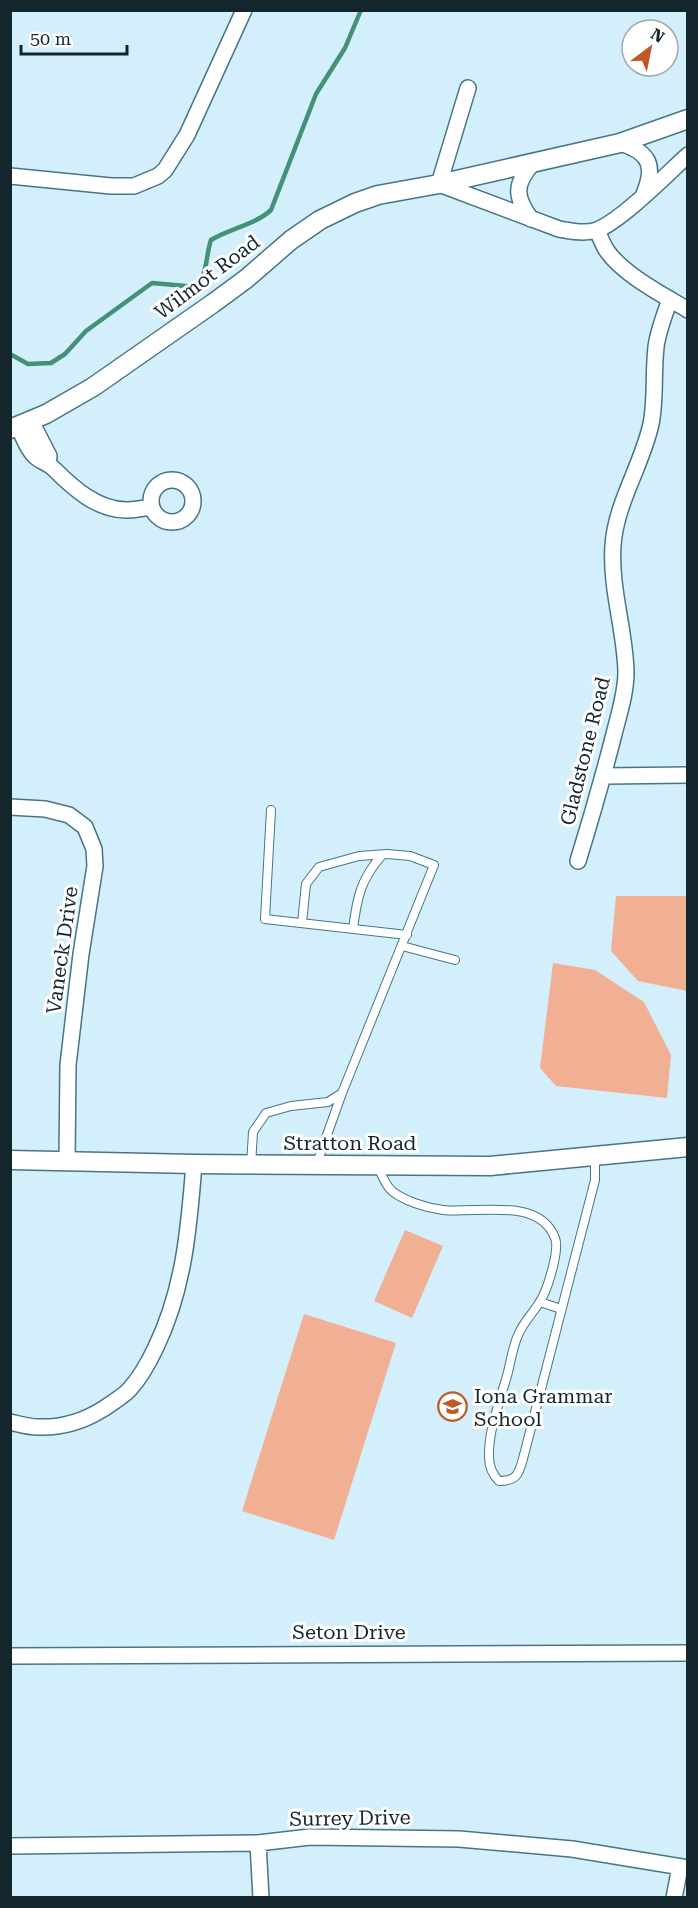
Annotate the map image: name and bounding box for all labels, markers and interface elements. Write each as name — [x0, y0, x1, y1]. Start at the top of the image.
scale bar — [21, 18, 128, 56]
north arrow — [620, 18, 680, 78]
text: N — [647, 24, 668, 47]
text: 50 m — [30, 28, 71, 49]
street label: Wilmot Road — [150, 230, 264, 324]
street label: Gladstone Road — [555, 674, 615, 828]
street label: Vaneck Drive — [41, 885, 83, 1015]
street label: Stratton Road — [284, 1131, 417, 1155]
place label: Iona Grammar School — [474, 1384, 612, 1431]
school or university icon: Iona Grammar School — [437, 1391, 469, 1423]
street label: Seton Drive — [292, 1620, 406, 1644]
street label: Surrey Drive — [289, 1805, 411, 1831]

